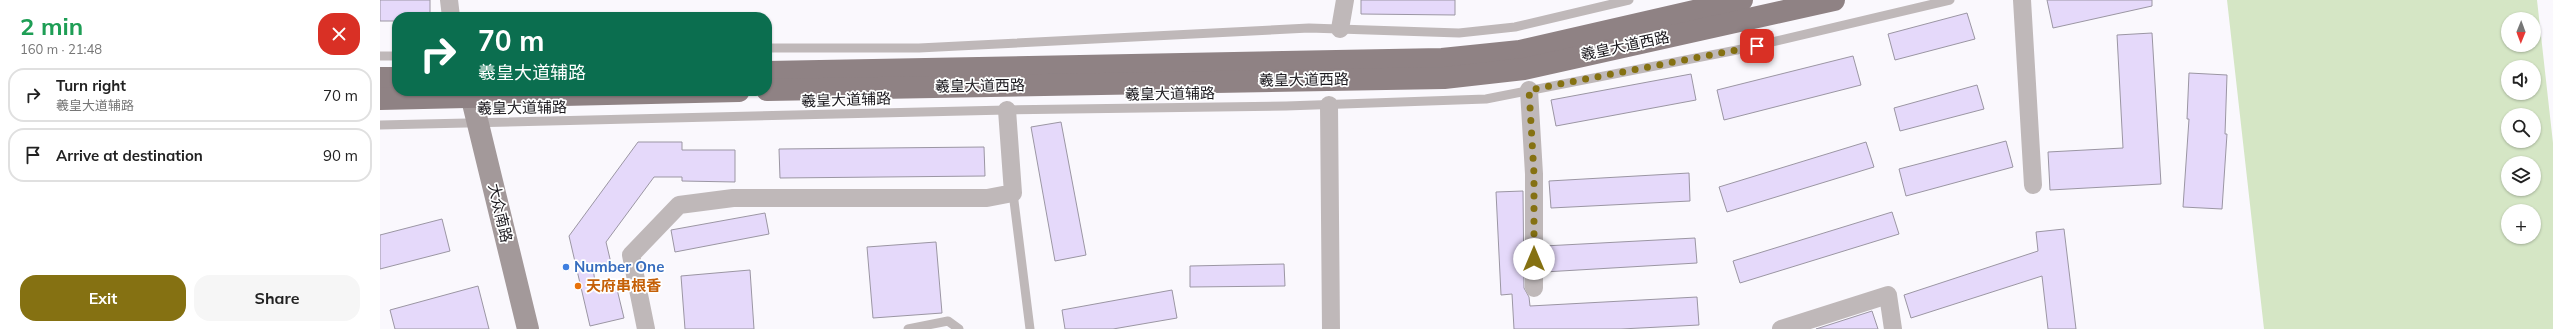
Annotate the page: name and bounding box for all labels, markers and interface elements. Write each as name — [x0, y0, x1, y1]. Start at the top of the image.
text: 2 min — [20, 11, 83, 41]
north arrow — [2501, 12, 2541, 52]
map controls — [2501, 12, 2541, 244]
button: close — [318, 13, 360, 55]
text: 70 m — [478, 23, 544, 58]
street label: 羲皇大道西路 — [1579, 27, 1671, 64]
icon: right — [412, 28, 464, 80]
pin — [1740, 29, 1774, 63]
icon: arrive — [1746, 35, 1768, 57]
text: 160 m · 21:48 — [20, 41, 102, 57]
button: sound — [2501, 60, 2541, 100]
text: 羲皇大道辅路 — [478, 61, 586, 84]
street label: 羲皇大道西路 — [1259, 69, 1349, 90]
street label: 羲皇大道西路 — [935, 75, 1025, 96]
text: Turn right — [56, 76, 126, 95]
street label: 羲皇大道辅路 — [1125, 83, 1215, 104]
icon: right — [22, 84, 44, 106]
text: 70 m — [323, 86, 358, 105]
street label: 羲皇大道辅路 — [801, 88, 891, 111]
text: 羲皇大道辅路 — [56, 97, 134, 113]
street label: 羲皇大道辅路 — [477, 97, 567, 118]
button: search — [2501, 108, 2541, 148]
icon: arrive — [22, 144, 44, 166]
text: Arrive at destination — [56, 146, 203, 165]
text: 90 m — [323, 146, 358, 165]
button: layers — [2501, 156, 2541, 196]
street label: 大众南路 — [484, 182, 516, 244]
button: + — [2501, 204, 2541, 244]
position arrow — [1513, 238, 1555, 280]
place label: Number One — [574, 257, 664, 276]
marker: Number One — [561, 262, 571, 272]
button: Exit — [20, 275, 186, 321]
button: Share — [194, 275, 360, 321]
place label: 天府串根香 — [586, 276, 661, 295]
marker: 天府串根香 — [573, 281, 583, 291]

